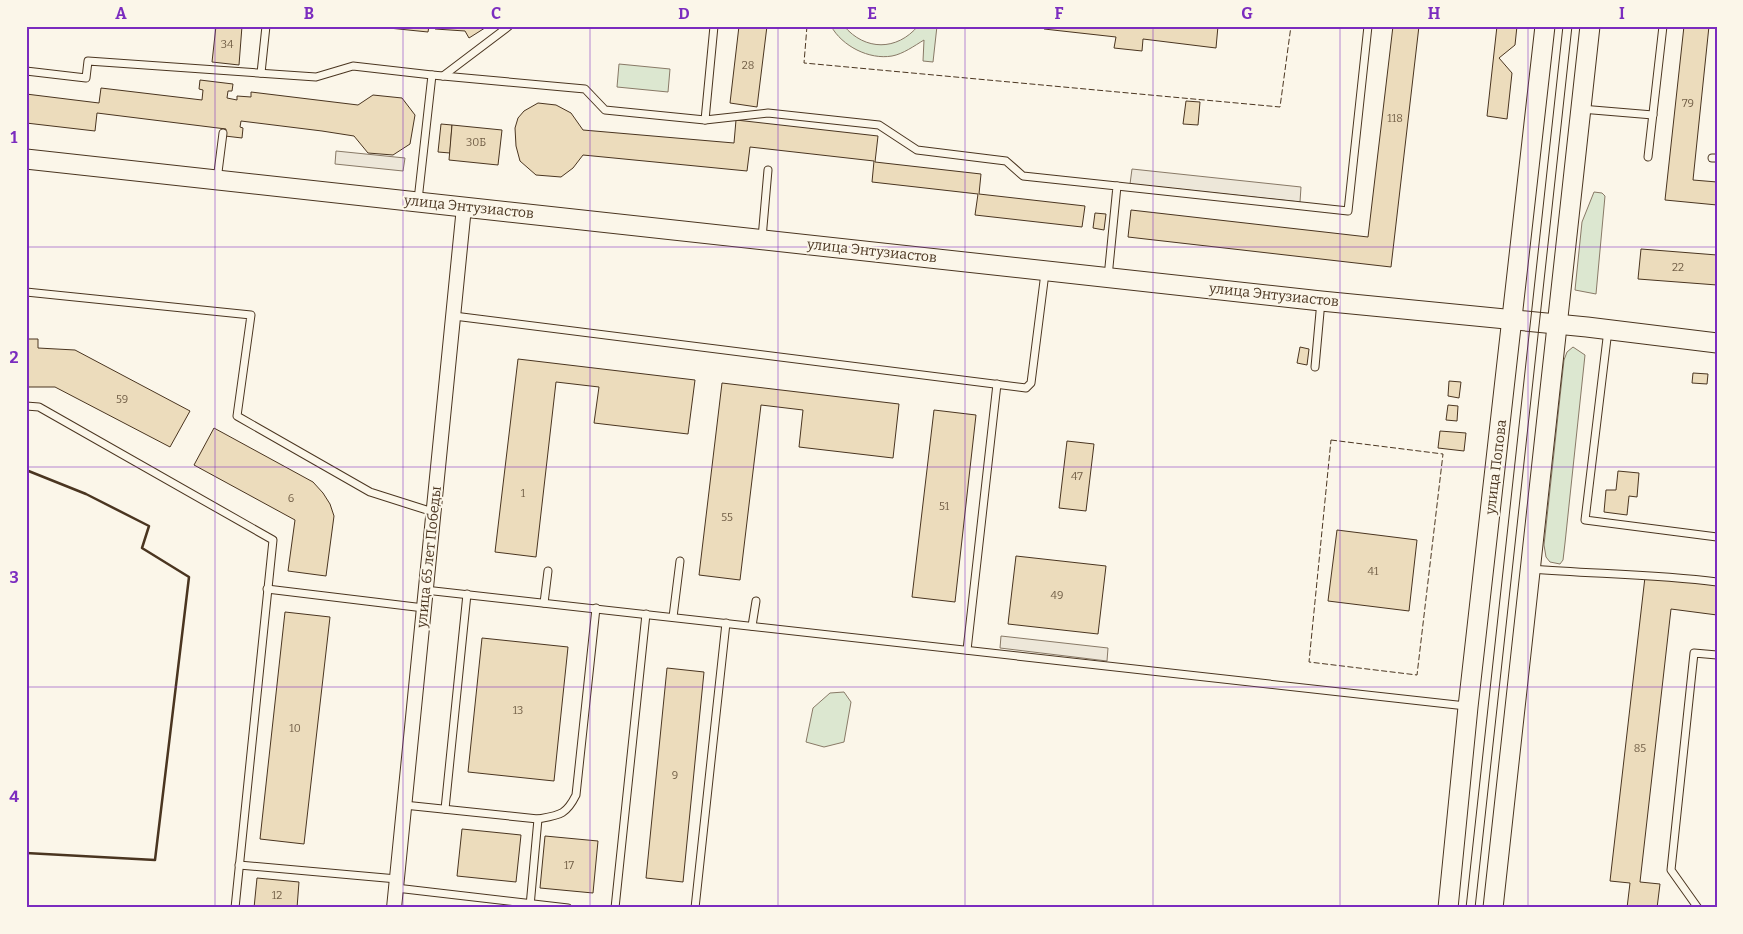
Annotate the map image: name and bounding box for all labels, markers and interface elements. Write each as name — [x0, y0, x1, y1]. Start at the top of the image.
text: A — [115, 4, 127, 23]
text: B — [304, 4, 314, 23]
text: C — [491, 4, 501, 23]
text: D — [678, 4, 690, 23]
text: E — [867, 4, 877, 23]
text: F — [1055, 4, 1064, 23]
text: G — [1241, 4, 1253, 23]
text: H — [1428, 4, 1441, 23]
text: I — [1619, 4, 1625, 23]
house number: 34 — [221, 38, 234, 51]
house number: 28 — [742, 59, 754, 72]
house number: 79 — [1682, 97, 1694, 110]
house number: 118 — [1387, 112, 1403, 125]
text: 1 — [11, 128, 18, 147]
house number: 30Б — [466, 136, 486, 149]
street label: улица Энтузиастов — [402, 192, 535, 222]
street label: улица Энтузиастов — [805, 236, 938, 266]
house number: 22 — [1672, 261, 1684, 274]
street label: улица Энтузиастов — [1207, 280, 1340, 310]
text: 2 — [9, 348, 19, 367]
house number: 59 — [116, 393, 128, 406]
street label: улица Попова — [1482, 418, 1510, 516]
house number: 47 — [1071, 470, 1083, 483]
street label: улица 65 лет Победы — [413, 485, 445, 630]
house number: 1 — [521, 487, 526, 500]
house number: 6 — [288, 492, 294, 505]
house number: 51 — [939, 500, 950, 513]
house number: 55 — [721, 511, 733, 524]
house number: 41 — [1368, 565, 1379, 578]
text: 3 — [9, 568, 19, 587]
house number: 49 — [1051, 589, 1063, 602]
house number: 13 — [513, 704, 523, 717]
house number: 10 — [289, 722, 301, 735]
house number: 85 — [1634, 742, 1646, 755]
house number: 9 — [672, 769, 678, 782]
text: 4 — [9, 787, 19, 806]
house number: 17 — [564, 859, 574, 872]
house number: 12 — [272, 889, 282, 902]

